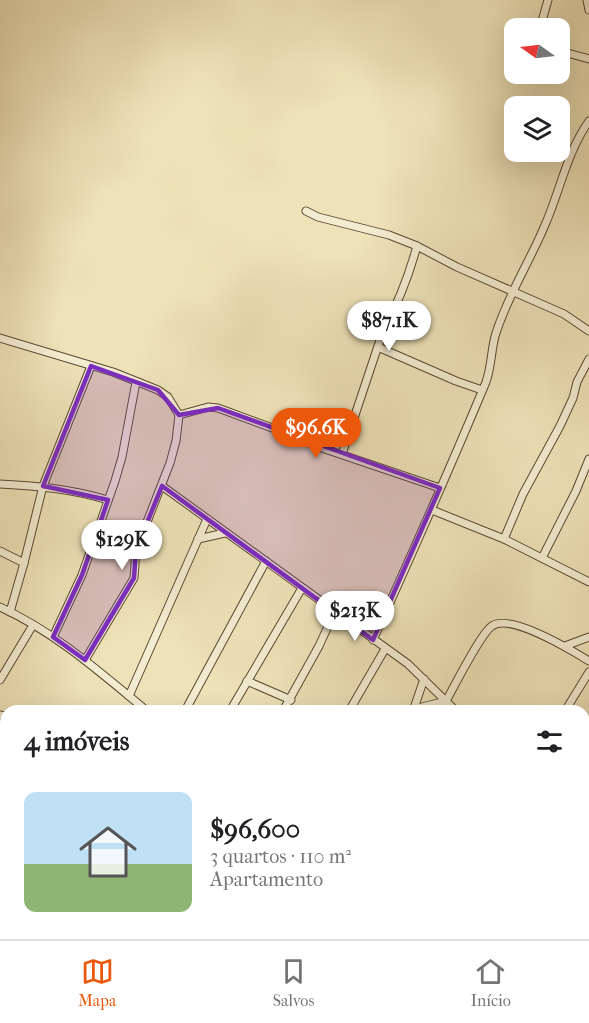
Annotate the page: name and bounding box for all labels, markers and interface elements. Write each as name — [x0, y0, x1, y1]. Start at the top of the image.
north arrow — [504, 18, 570, 84]
map controls — [504, 18, 570, 162]
button: layers — [504, 96, 570, 162]
pin: $87.1K — [340, 301, 438, 352]
text: $87.1K — [361, 309, 417, 332]
pin: $96.6K — [267, 408, 365, 459]
text: $96.6K — [285, 416, 347, 439]
pin: $129K — [80, 520, 164, 571]
text: $129K — [95, 528, 149, 551]
pin: $213K — [313, 591, 397, 642]
text: $213K — [329, 599, 381, 622]
icon: filters — [533, 725, 566, 758]
text: 4 imóveis — [24, 726, 129, 757]
text: $96,600 — [210, 814, 300, 845]
icon: home — [72, 816, 144, 888]
text: 3 quartos · 110 m² — [210, 845, 351, 868]
text: Apartamento — [210, 868, 323, 891]
tab: Mapa — [78, 955, 116, 1010]
tab: Salvos — [273, 955, 314, 1010]
tab: Início — [471, 955, 511, 1010]

